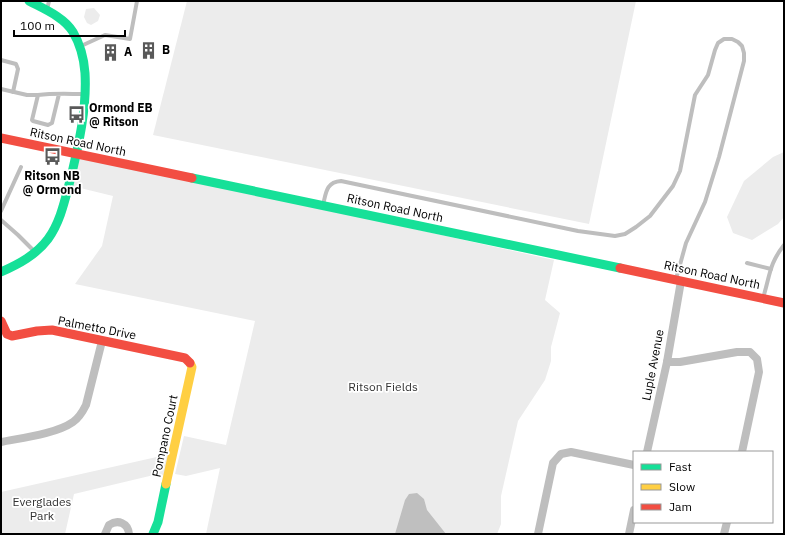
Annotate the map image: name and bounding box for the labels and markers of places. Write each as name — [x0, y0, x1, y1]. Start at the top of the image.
building icon: B — [139, 40, 159, 60]
building icon: A — [101, 42, 121, 62]
place label: B — [162, 42, 170, 57]
place label: A — [124, 44, 132, 59]
place label: Ormond EB @ Ritson — [89, 100, 152, 129]
bus stop icon: Ormond EB @ Ritson — [66, 105, 86, 125]
bus stop icon: Ritson NB @ Ormond — [42, 147, 62, 167]
place label: Ritson NB @ Ormond — [22, 168, 82, 197]

